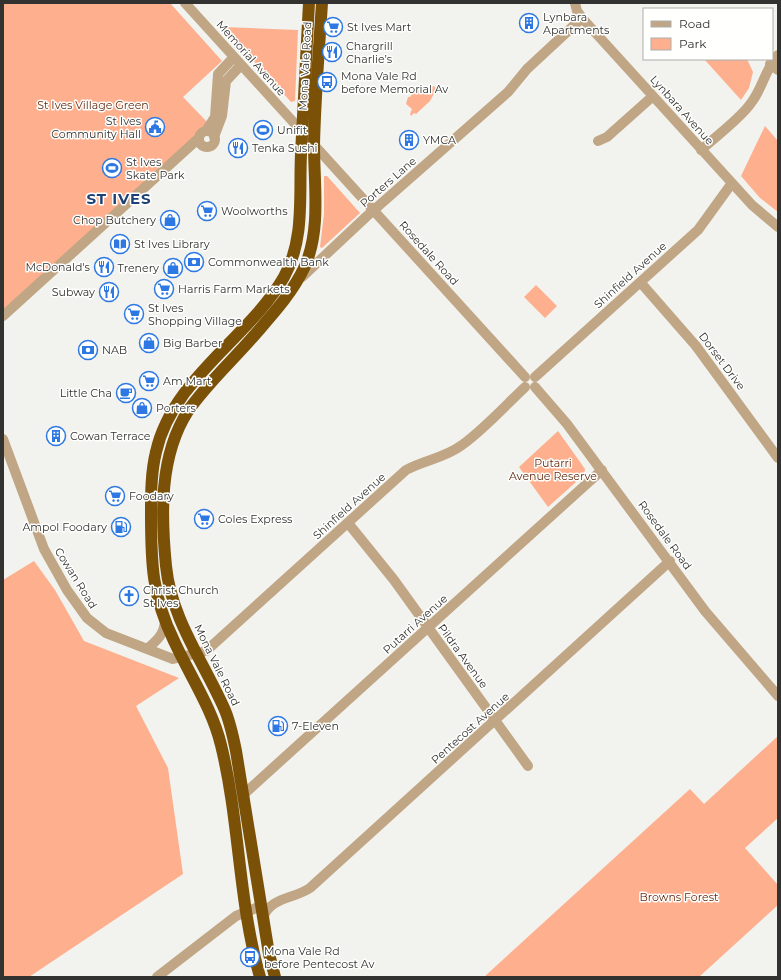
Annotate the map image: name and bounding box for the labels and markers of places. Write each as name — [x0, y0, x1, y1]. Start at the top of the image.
place label: Lynbara Apartments — [543, 10, 610, 37]
building icon: Lynbara Apartments — [518, 12, 540, 34]
supermarket icon: St Ives Mart — [322, 16, 344, 38]
place label: St Ives Mart — [347, 20, 412, 34]
place label: Chargrill Charlie’s — [346, 39, 393, 66]
restaurant icon: Chargrill Charlie’s — [321, 41, 343, 63]
place label: Mona Vale Rd before Memorial Av — [341, 69, 448, 96]
bus stop icon: Mona Vale Rd before Memorial Av — [316, 71, 338, 93]
place label: St Ives Community Hall — [51, 114, 142, 141]
public building icon: St Ives Community Hall — [144, 116, 166, 138]
sports icon: Unifit — [252, 119, 274, 141]
place label: Unifit — [277, 123, 308, 137]
building icon: YMCA — [398, 129, 420, 151]
place label: YMCA — [423, 133, 456, 147]
restaurant icon: Tenka Sushi — [227, 137, 249, 159]
place label: Tenka Sushi — [252, 141, 318, 155]
place label: St Ives Skate Park — [126, 155, 185, 182]
sports icon: St Ives Skate Park — [101, 157, 123, 179]
supermarket icon: Woolworths — [196, 200, 218, 222]
place label: Woolworths — [221, 204, 288, 218]
shop icon: Chop Butchery — [159, 209, 181, 231]
place label: Chop Butchery — [73, 213, 156, 227]
library icon: St Ives Library — [109, 233, 131, 255]
place label: St Ives Library — [134, 237, 210, 251]
bank icon: Commonwealth Bank — [183, 251, 205, 273]
place label: Commonwealth Bank — [208, 255, 329, 269]
restaurant icon: McDonald's — [93, 256, 115, 278]
shop icon: Trenery — [162, 257, 184, 279]
place label: McDonald's — [25, 260, 91, 274]
place label: Trenery — [118, 261, 159, 275]
supermarket icon: Harris Farm Markets — [153, 278, 175, 300]
restaurant icon: Subway — [98, 281, 120, 303]
place label: Harris Farm Markets — [178, 282, 290, 296]
place label: Subway — [52, 285, 95, 299]
place label: St Ives Shopping Village — [148, 301, 242, 328]
supermarket icon: St Ives Shopping Village — [123, 303, 145, 325]
shop icon: Big Barber — [138, 332, 160, 354]
place label: Big Barber — [163, 336, 222, 350]
bank icon: NAB — [77, 339, 99, 361]
place label: NAB — [102, 343, 127, 357]
supermarket icon: Am Mart — [138, 370, 160, 392]
place label: Am Mart — [163, 374, 212, 388]
cafe icon: Little Cha — [115, 382, 137, 404]
place label: Little Cha — [60, 386, 112, 400]
shop icon: Porters — [131, 397, 153, 419]
place label: Porters — [156, 401, 197, 415]
building icon: Cowan Terrace — [45, 425, 67, 447]
place label: Cowan Terrace — [70, 429, 151, 443]
supermarket icon: Foodary — [104, 485, 126, 507]
place label: Foodary — [129, 489, 174, 503]
supermarket icon: Coles Express — [193, 508, 215, 530]
place label: Coles Express — [218, 512, 293, 526]
fuel station icon: Ampol Foodary — [110, 516, 132, 538]
place label: Ampol Foodary — [22, 520, 107, 534]
place label: Christ Church St Ives — [143, 583, 219, 610]
church icon: Christ Church St Ives — [118, 585, 140, 607]
fuel station icon: 7-Eleven — [267, 715, 289, 737]
place label: 7-Eleven — [292, 719, 339, 733]
place label: Mona Vale Rd before Pentecost Av — [264, 944, 374, 971]
bus stop icon: Mona Vale Rd before Pentecost Av — [239, 946, 261, 968]

